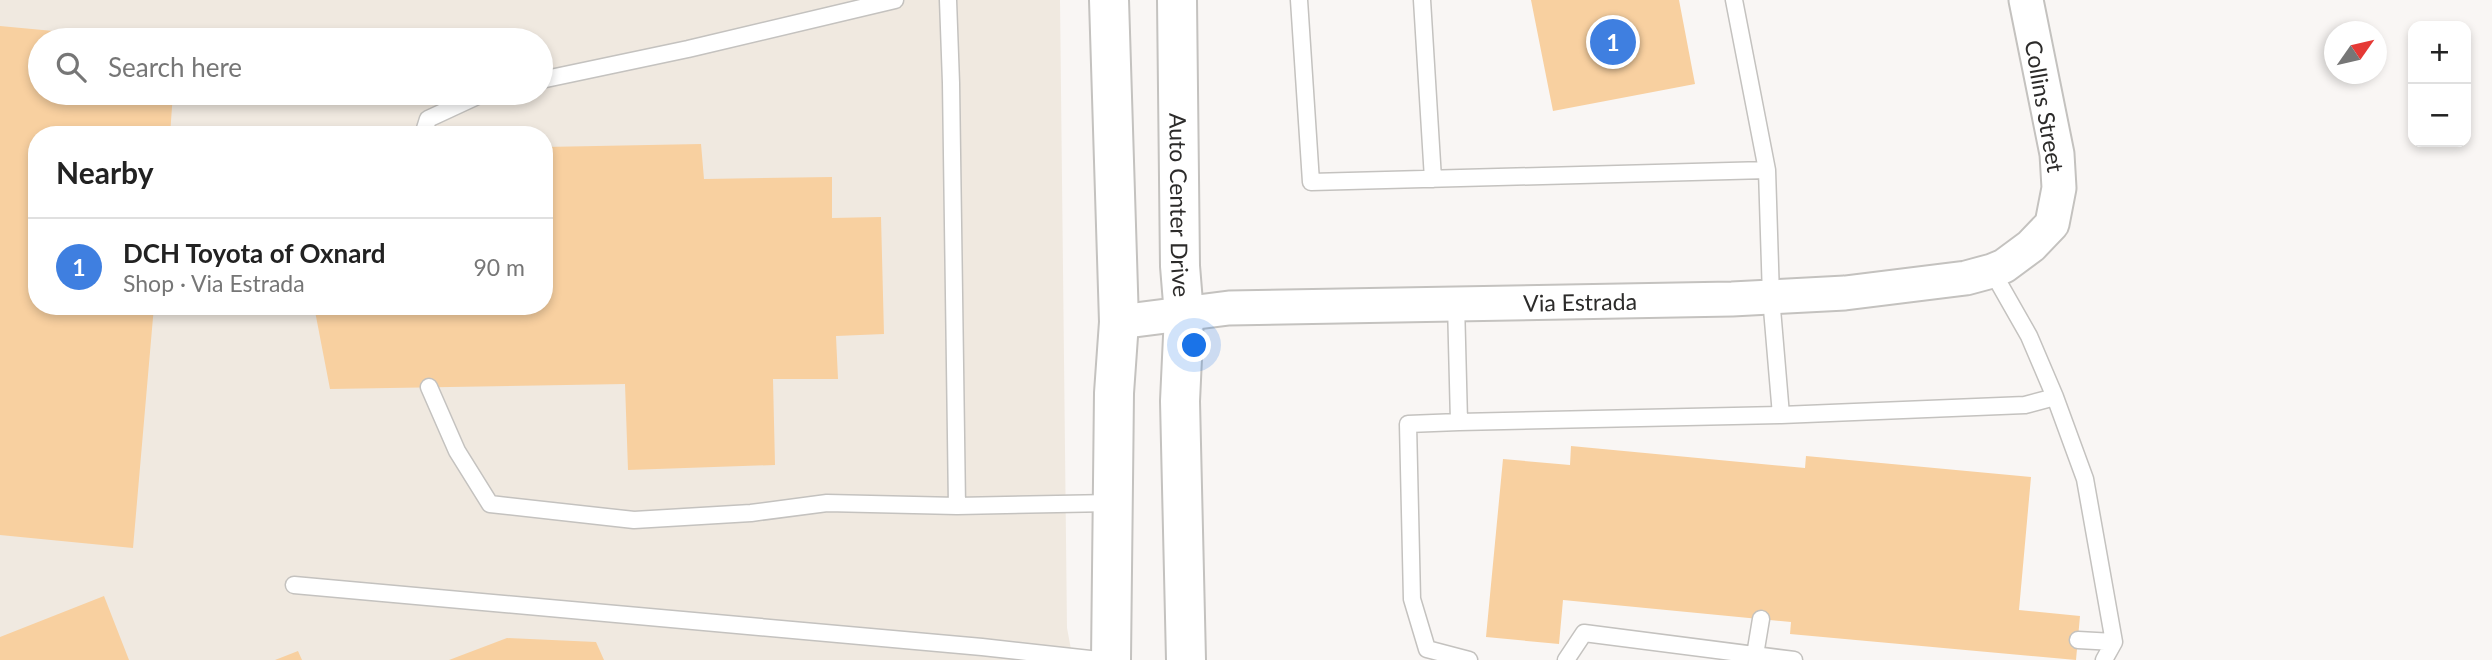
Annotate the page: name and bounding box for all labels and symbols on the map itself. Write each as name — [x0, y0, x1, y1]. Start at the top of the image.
pin: 1 — [1590, 16, 1636, 68]
north arrow — [2324, 21, 2387, 84]
street label: Collins Street — [2020, 38, 2071, 175]
street label: Auto Center Drive — [1164, 113, 1196, 298]
street label: Via Estrada — [1523, 287, 1637, 317]
your location — [1177, 328, 1211, 362]

